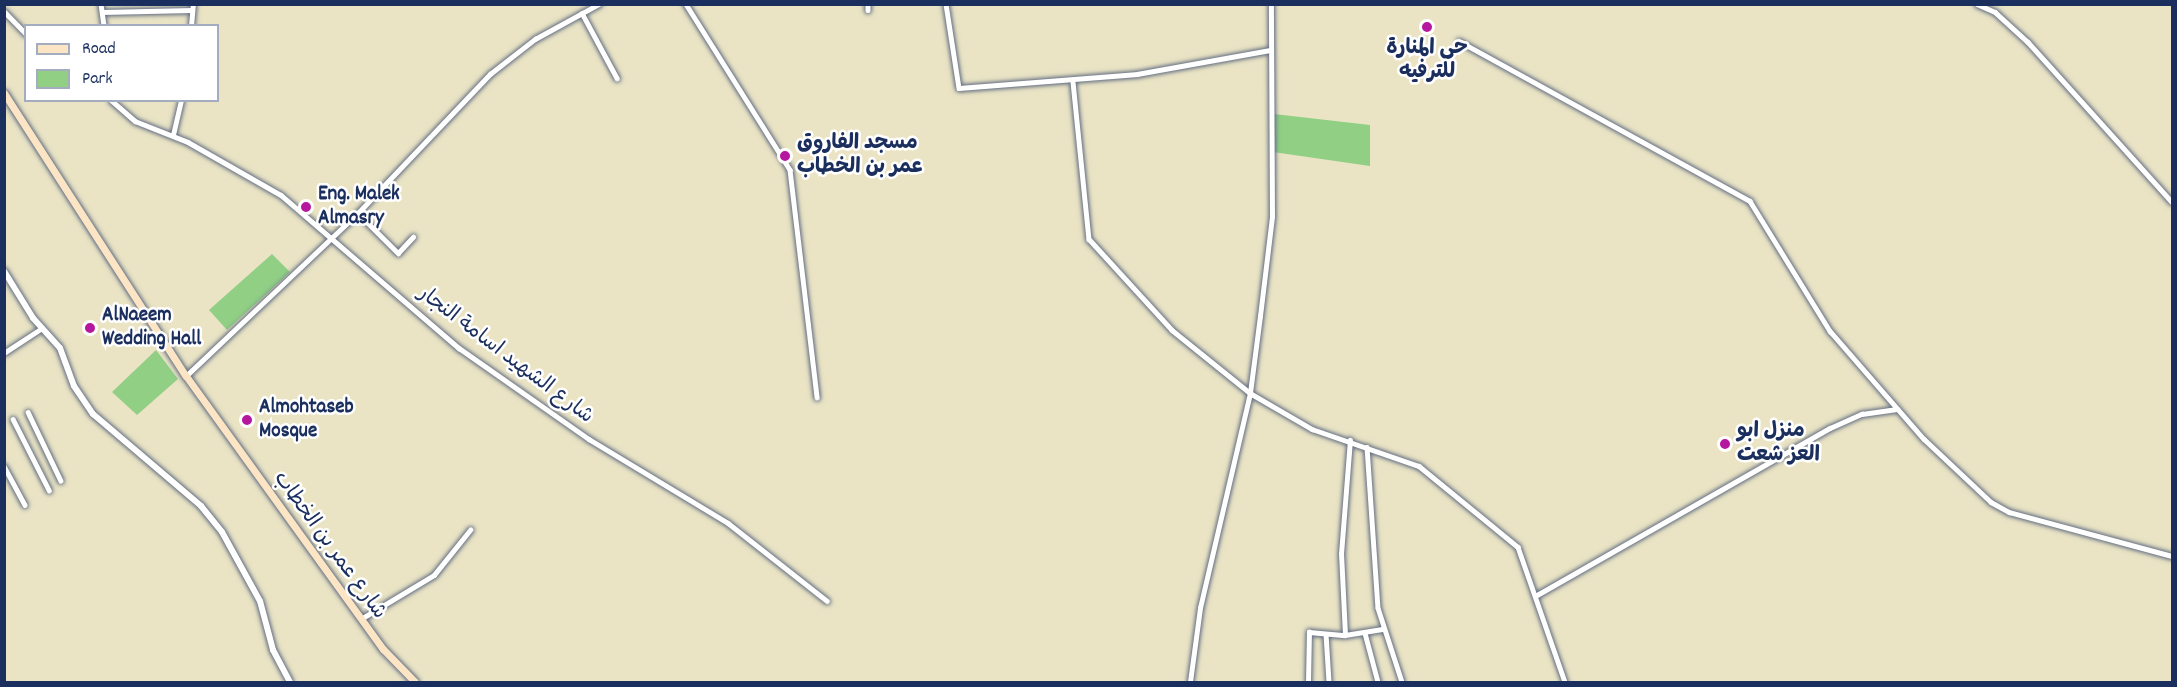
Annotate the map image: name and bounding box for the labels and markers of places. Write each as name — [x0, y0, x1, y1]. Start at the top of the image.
marker: حي المنارة للترفيه — [1420, 20, 1434, 34]
place label: حي المنارة للترفيه — [1386, 36, 1468, 86]
place label: مسجد الفاروق عمر بن الخطاب — [797, 131, 923, 181]
marker: مسجد الفاروق عمر بن الخطاب — [778, 149, 792, 163]
place label: Eng. Malek Almasry — [318, 182, 400, 232]
marker: Eng. Malek Almasry — [299, 200, 313, 214]
place label: AlNaeem Wedding Hall — [102, 303, 201, 353]
marker: AlNaeem Wedding Hall — [83, 321, 97, 335]
place label: Almohtaseb Mosque — [259, 395, 354, 445]
marker: Almohtaseb Mosque — [240, 413, 254, 427]
place label: منزل ابو العز شعت — [1737, 419, 1820, 469]
marker: منزل ابو العز شعت — [1718, 437, 1732, 451]

